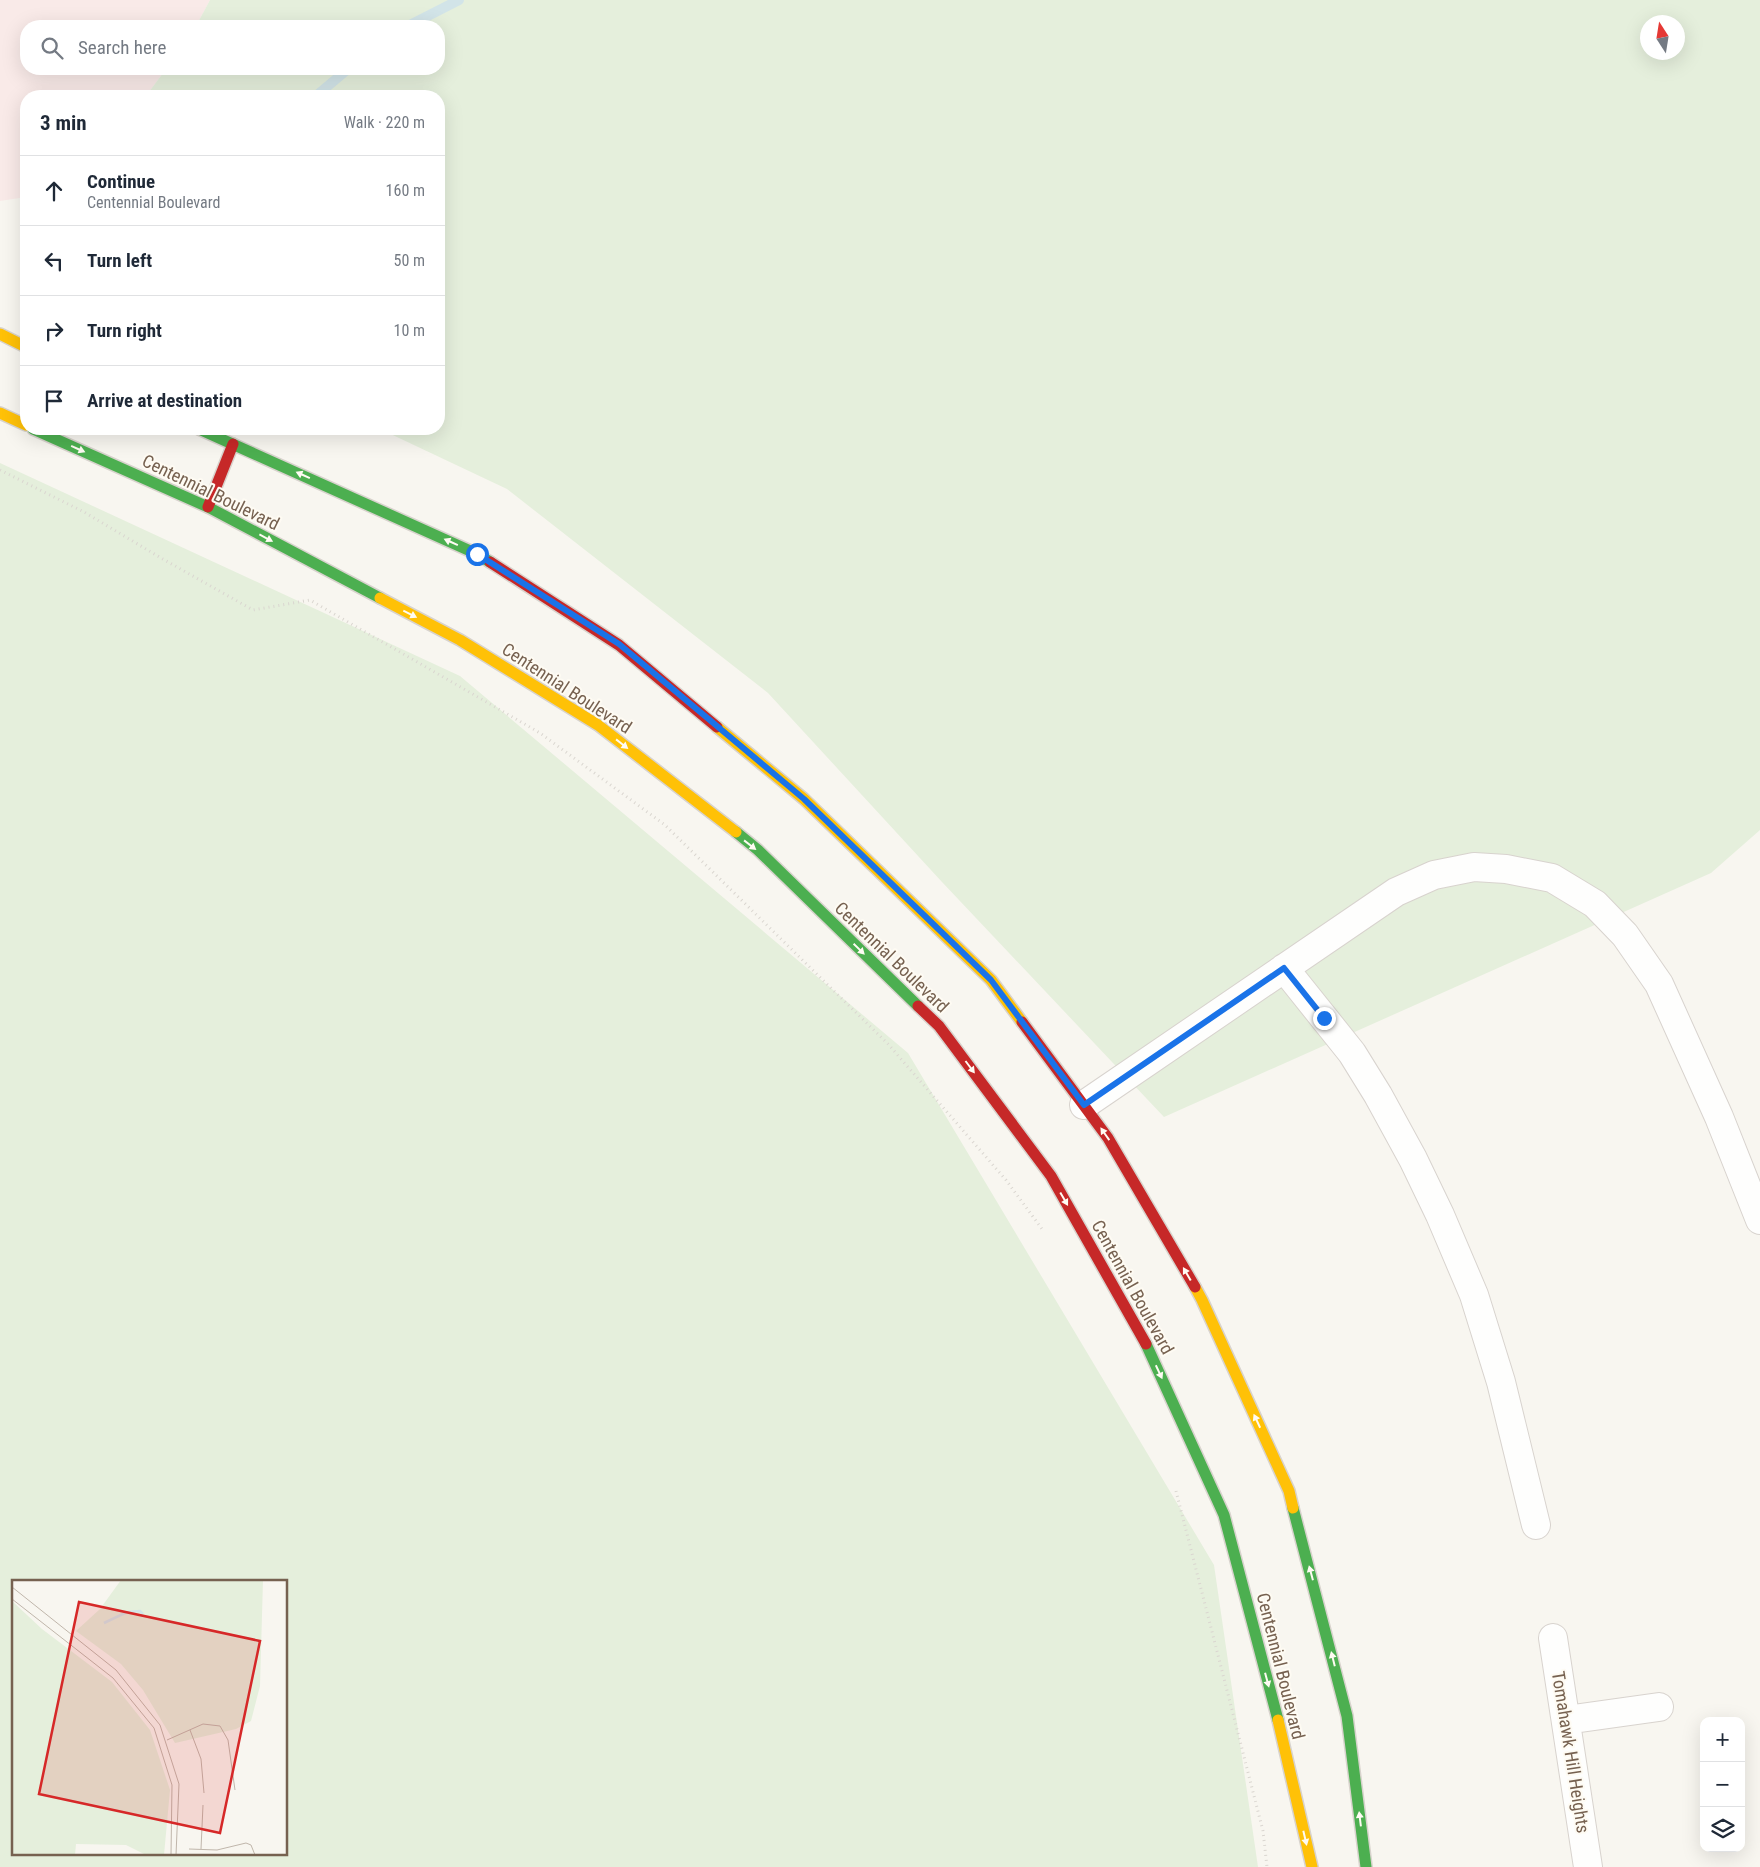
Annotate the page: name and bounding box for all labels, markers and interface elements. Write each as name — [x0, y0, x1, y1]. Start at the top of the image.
north arrow — [1640, 15, 1685, 60]
search box — [20, 20, 445, 75]
icon: search — [38, 34, 66, 62]
text: Search here — [78, 36, 166, 59]
text: 3 min — [40, 111, 87, 135]
text: Walk · 220 m — [344, 113, 425, 132]
text: Continue — [87, 170, 155, 193]
icon: ahead — [40, 177, 68, 205]
text: 160 m — [386, 181, 425, 200]
text: Centennial Boulevard — [87, 193, 220, 212]
icon: left — [40, 247, 68, 275]
text: Turn left — [87, 249, 152, 272]
text: 50 m — [393, 251, 425, 270]
icon: right — [40, 317, 68, 345]
text: Turn right — [87, 319, 162, 342]
text: 10 m — [393, 321, 425, 340]
icon: arrive — [40, 387, 68, 415]
text: Arrive at destination — [87, 389, 242, 412]
one-way arrow — [71, 446, 85, 454]
street label: Centennial Boulevard — [139, 450, 283, 534]
one-way arrow — [295, 471, 310, 480]
one-way arrow — [259, 534, 273, 542]
one-way arrow — [444, 538, 458, 546]
route start — [466, 543, 489, 566]
one-way arrow — [402, 610, 417, 618]
street label: Centennial Boulevard — [498, 638, 636, 738]
one-way arrow — [616, 739, 629, 750]
one-way arrow — [744, 839, 757, 850]
street label: Centennial Boulevard — [831, 897, 953, 1017]
one-way arrow — [853, 943, 865, 955]
route end — [1313, 1007, 1336, 1030]
one-way arrow — [964, 1060, 975, 1073]
one-way arrow — [1100, 1127, 1110, 1141]
one-way arrow — [1060, 1192, 1069, 1206]
street label: Centennial Boulevard — [1087, 1216, 1179, 1358]
one-way arrow — [1182, 1268, 1191, 1281]
one-way arrow — [1155, 1365, 1163, 1379]
one-way arrow — [1252, 1414, 1260, 1428]
one-way arrow — [1306, 1566, 1314, 1581]
inset map — [12, 1580, 288, 1854]
street label: Centennial Boulevard — [1253, 1591, 1309, 1741]
one-way arrow — [1328, 1651, 1336, 1666]
street label: Tomahawk Hill Heights — [1548, 1670, 1594, 1834]
one-way arrow — [1263, 1672, 1271, 1687]
map controls — [1700, 1717, 1745, 1852]
button: + — [1700, 1717, 1745, 1762]
button: − — [1700, 1762, 1745, 1807]
button: layers — [1700, 1807, 1745, 1852]
one-way arrow — [1356, 1810, 1364, 1826]
one-way arrow — [1301, 1830, 1309, 1845]

